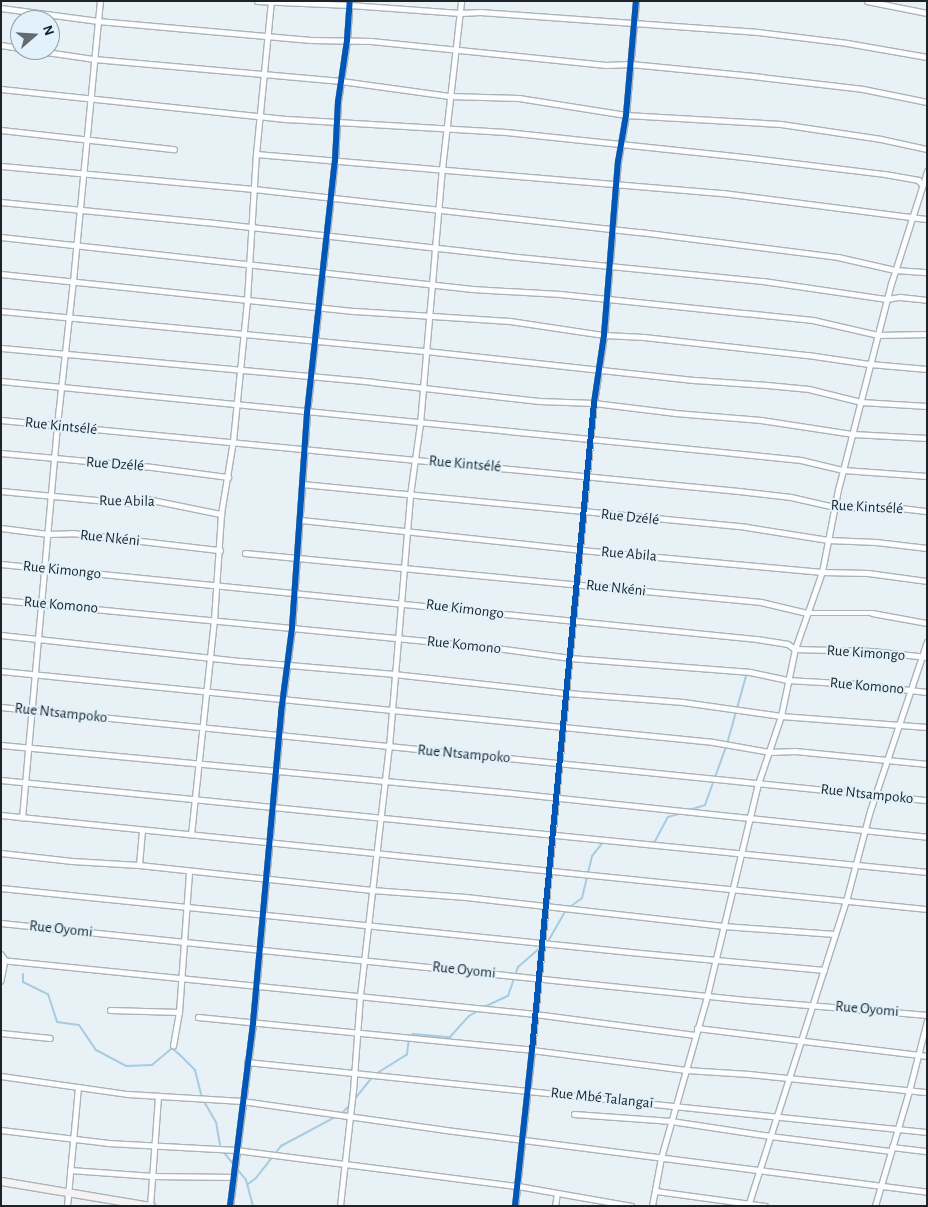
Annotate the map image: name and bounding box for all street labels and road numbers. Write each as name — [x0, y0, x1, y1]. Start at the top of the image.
street label: Rue Kintsélé — [24, 413, 98, 439]
street label: Rue Kintsélé — [428, 452, 502, 476]
street label: Rue Dzélé — [85, 453, 145, 475]
street label: Rue Abila — [99, 492, 155, 510]
street label: Rue Kintsélé — [830, 496, 904, 518]
street label: Rue Dzélé — [600, 505, 660, 529]
street label: Rue Nkéni — [79, 526, 141, 550]
street label: Rue Abila — [600, 543, 658, 565]
street label: Rue Kimongo — [22, 557, 102, 583]
street label: Rue Nkéni — [585, 576, 647, 600]
street label: Rue Komono — [23, 593, 99, 617]
street label: Rue Kimongo — [425, 595, 505, 623]
street label: Rue Komono — [426, 632, 502, 658]
street label: Rue Kimongo — [826, 641, 906, 665]
street label: Rue Komono — [829, 674, 905, 698]
street label: Rue Ntsampoko — [14, 699, 108, 727]
street label: Rue Ntsampoko — [417, 741, 511, 767]
street label: Rue Ntsampoko — [820, 780, 914, 808]
street label: Rue Oyomi — [28, 917, 94, 941]
street label: Rue Oyomi — [431, 958, 497, 982]
street label: Rue Oyomi — [835, 997, 899, 1021]
street label: Rue Mbé Talangaï — [550, 1084, 654, 1112]

